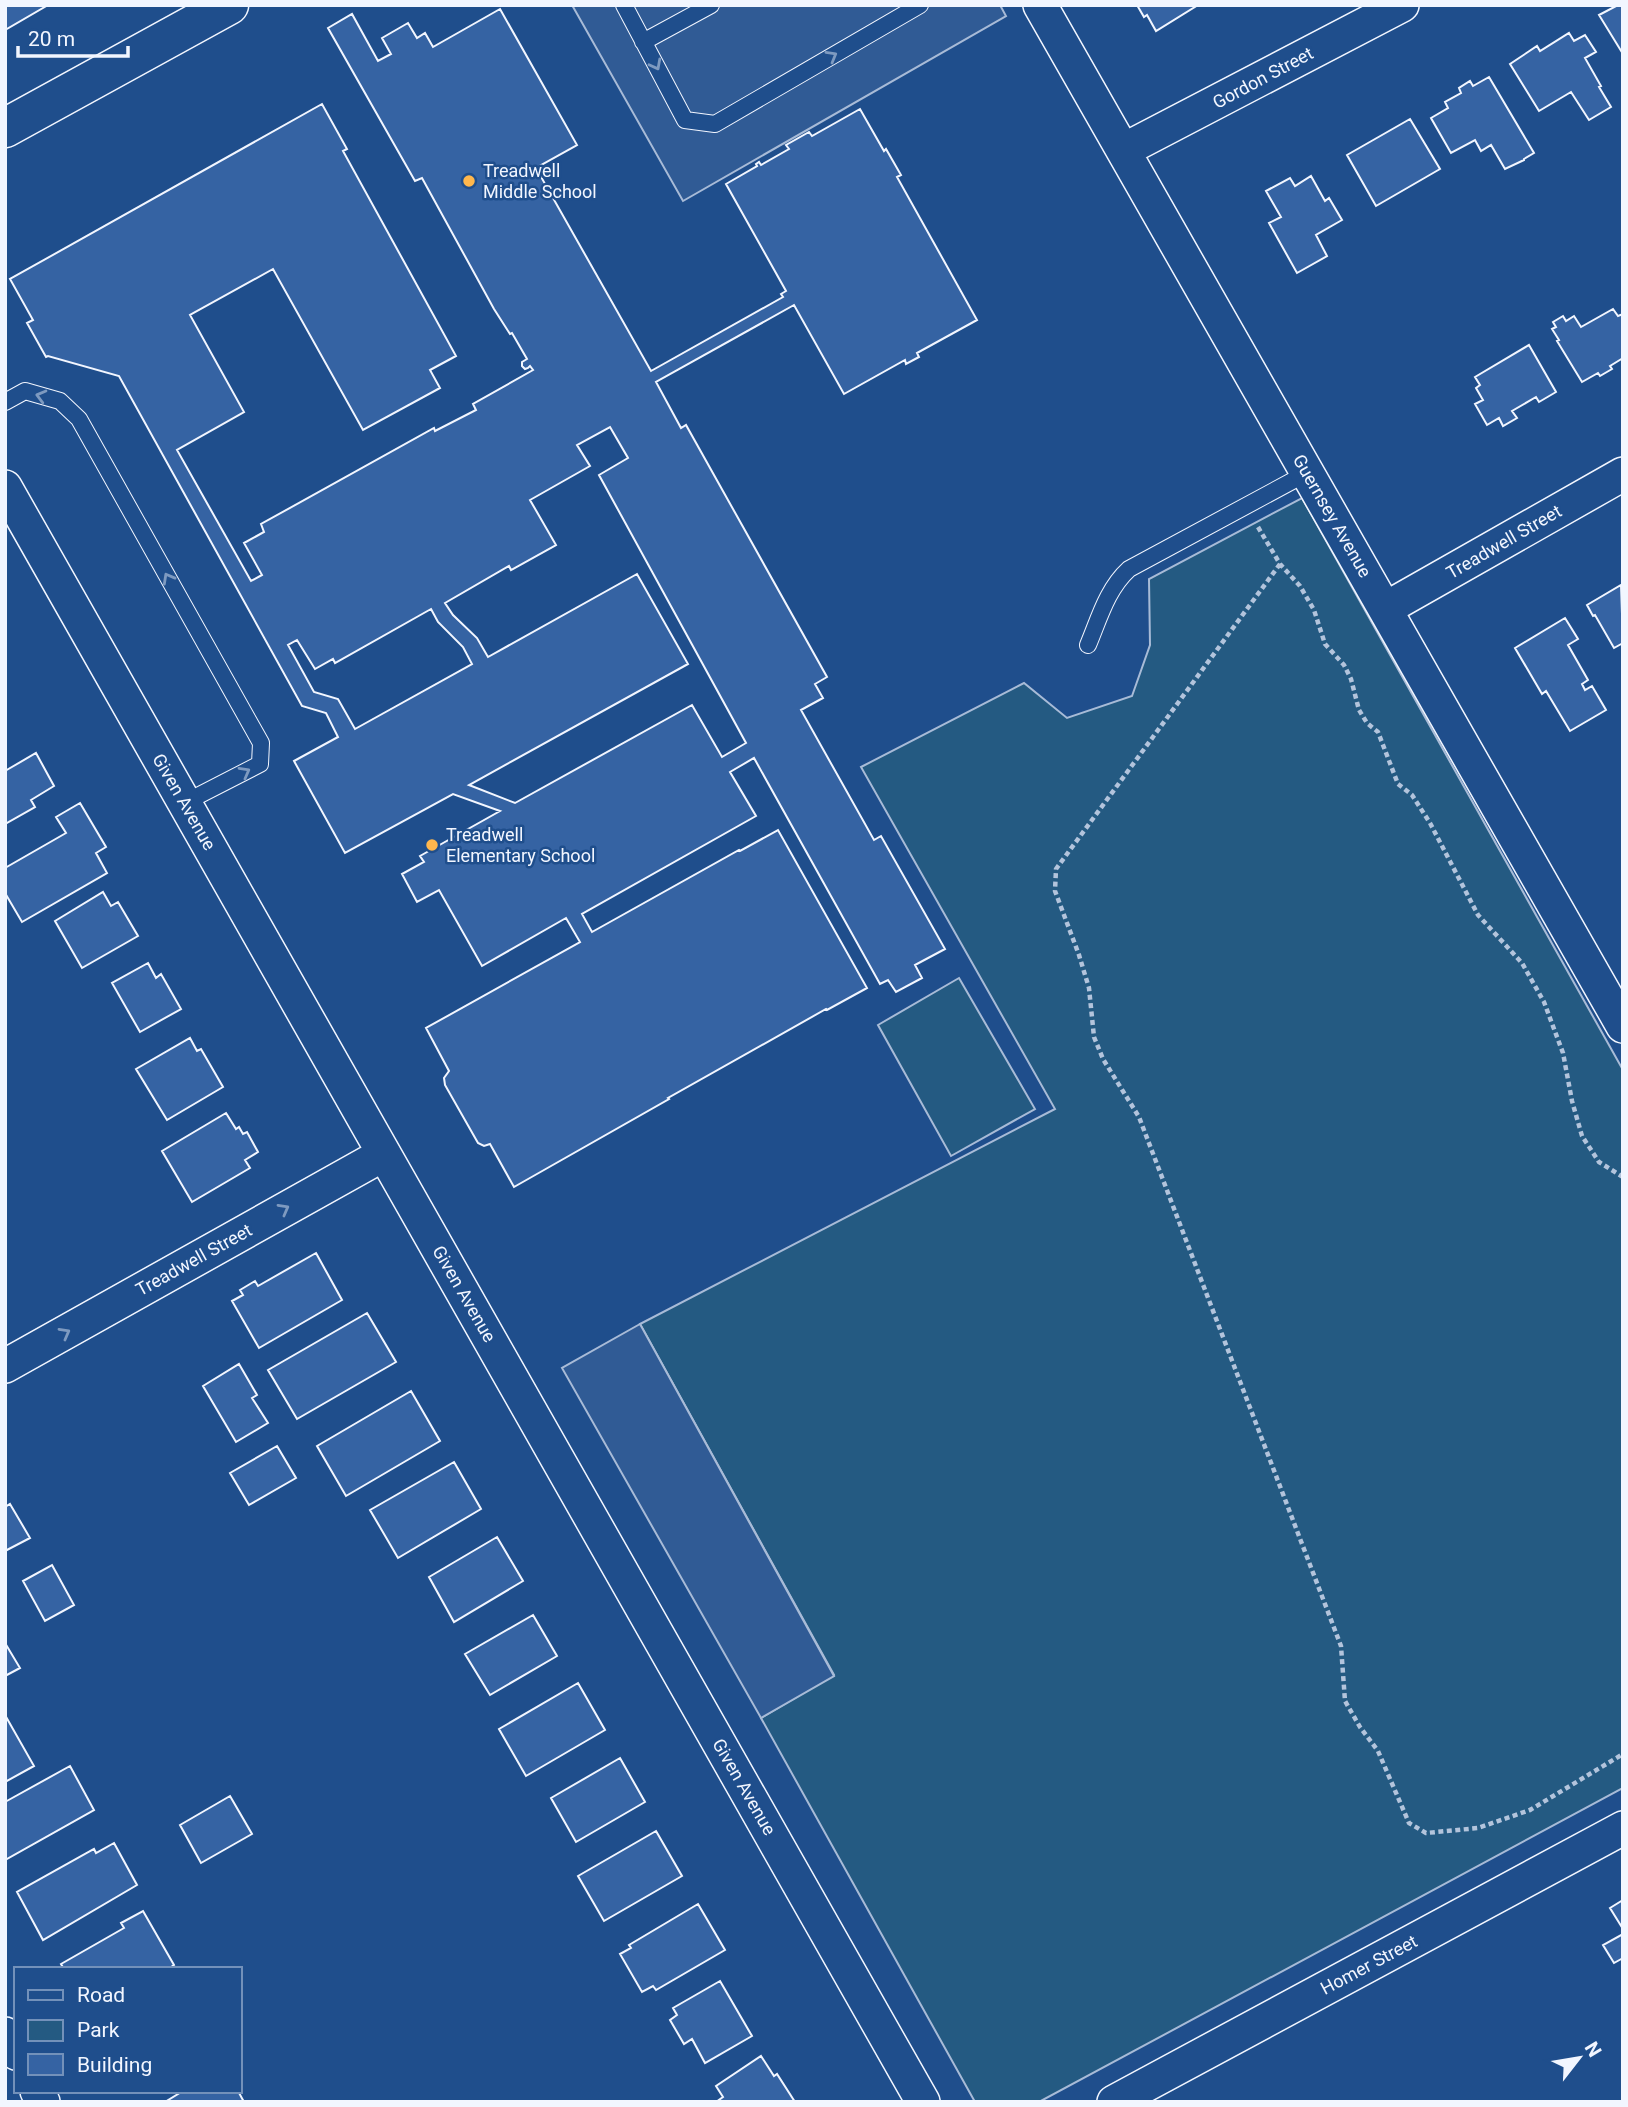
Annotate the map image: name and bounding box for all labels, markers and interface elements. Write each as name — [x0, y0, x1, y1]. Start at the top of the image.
scale bar — [18, 14, 128, 58]
text: 20 m — [28, 27, 75, 51]
street label: Gordon Street — [1209, 42, 1317, 113]
one-way arrow — [825, 51, 838, 64]
one-way arrow — [648, 58, 661, 71]
place label: Treadwell Middle School — [483, 160, 597, 202]
marker: Treadwell Middle School — [461, 173, 477, 189]
one-way arrow — [36, 390, 48, 404]
street label: Guernsey Avenue — [1289, 451, 1376, 581]
street label: Treadwell Street — [1443, 500, 1565, 583]
one-way arrow — [163, 572, 176, 585]
street label: Given Avenue — [148, 750, 221, 854]
one-way arrow — [238, 767, 251, 780]
place label: Treadwell Elementary School — [446, 824, 595, 866]
marker: Treadwell Elementary School — [424, 837, 440, 853]
one-way arrow — [277, 1204, 290, 1217]
street label: Treadwell Street — [132, 1219, 255, 1300]
street label: Given Avenue — [428, 1242, 501, 1346]
one-way arrow — [57, 1328, 70, 1341]
street label: Given Avenue — [708, 1735, 781, 1839]
street label: Homer Street — [1317, 1930, 1421, 1999]
legend — [14, 1967, 242, 2093]
text: Road — [77, 1983, 125, 2007]
text: Park — [77, 2018, 120, 2042]
north arrow — [1544, 2023, 1614, 2093]
text: N — [1580, 2038, 1606, 2061]
text: Building — [77, 2053, 152, 2077]

